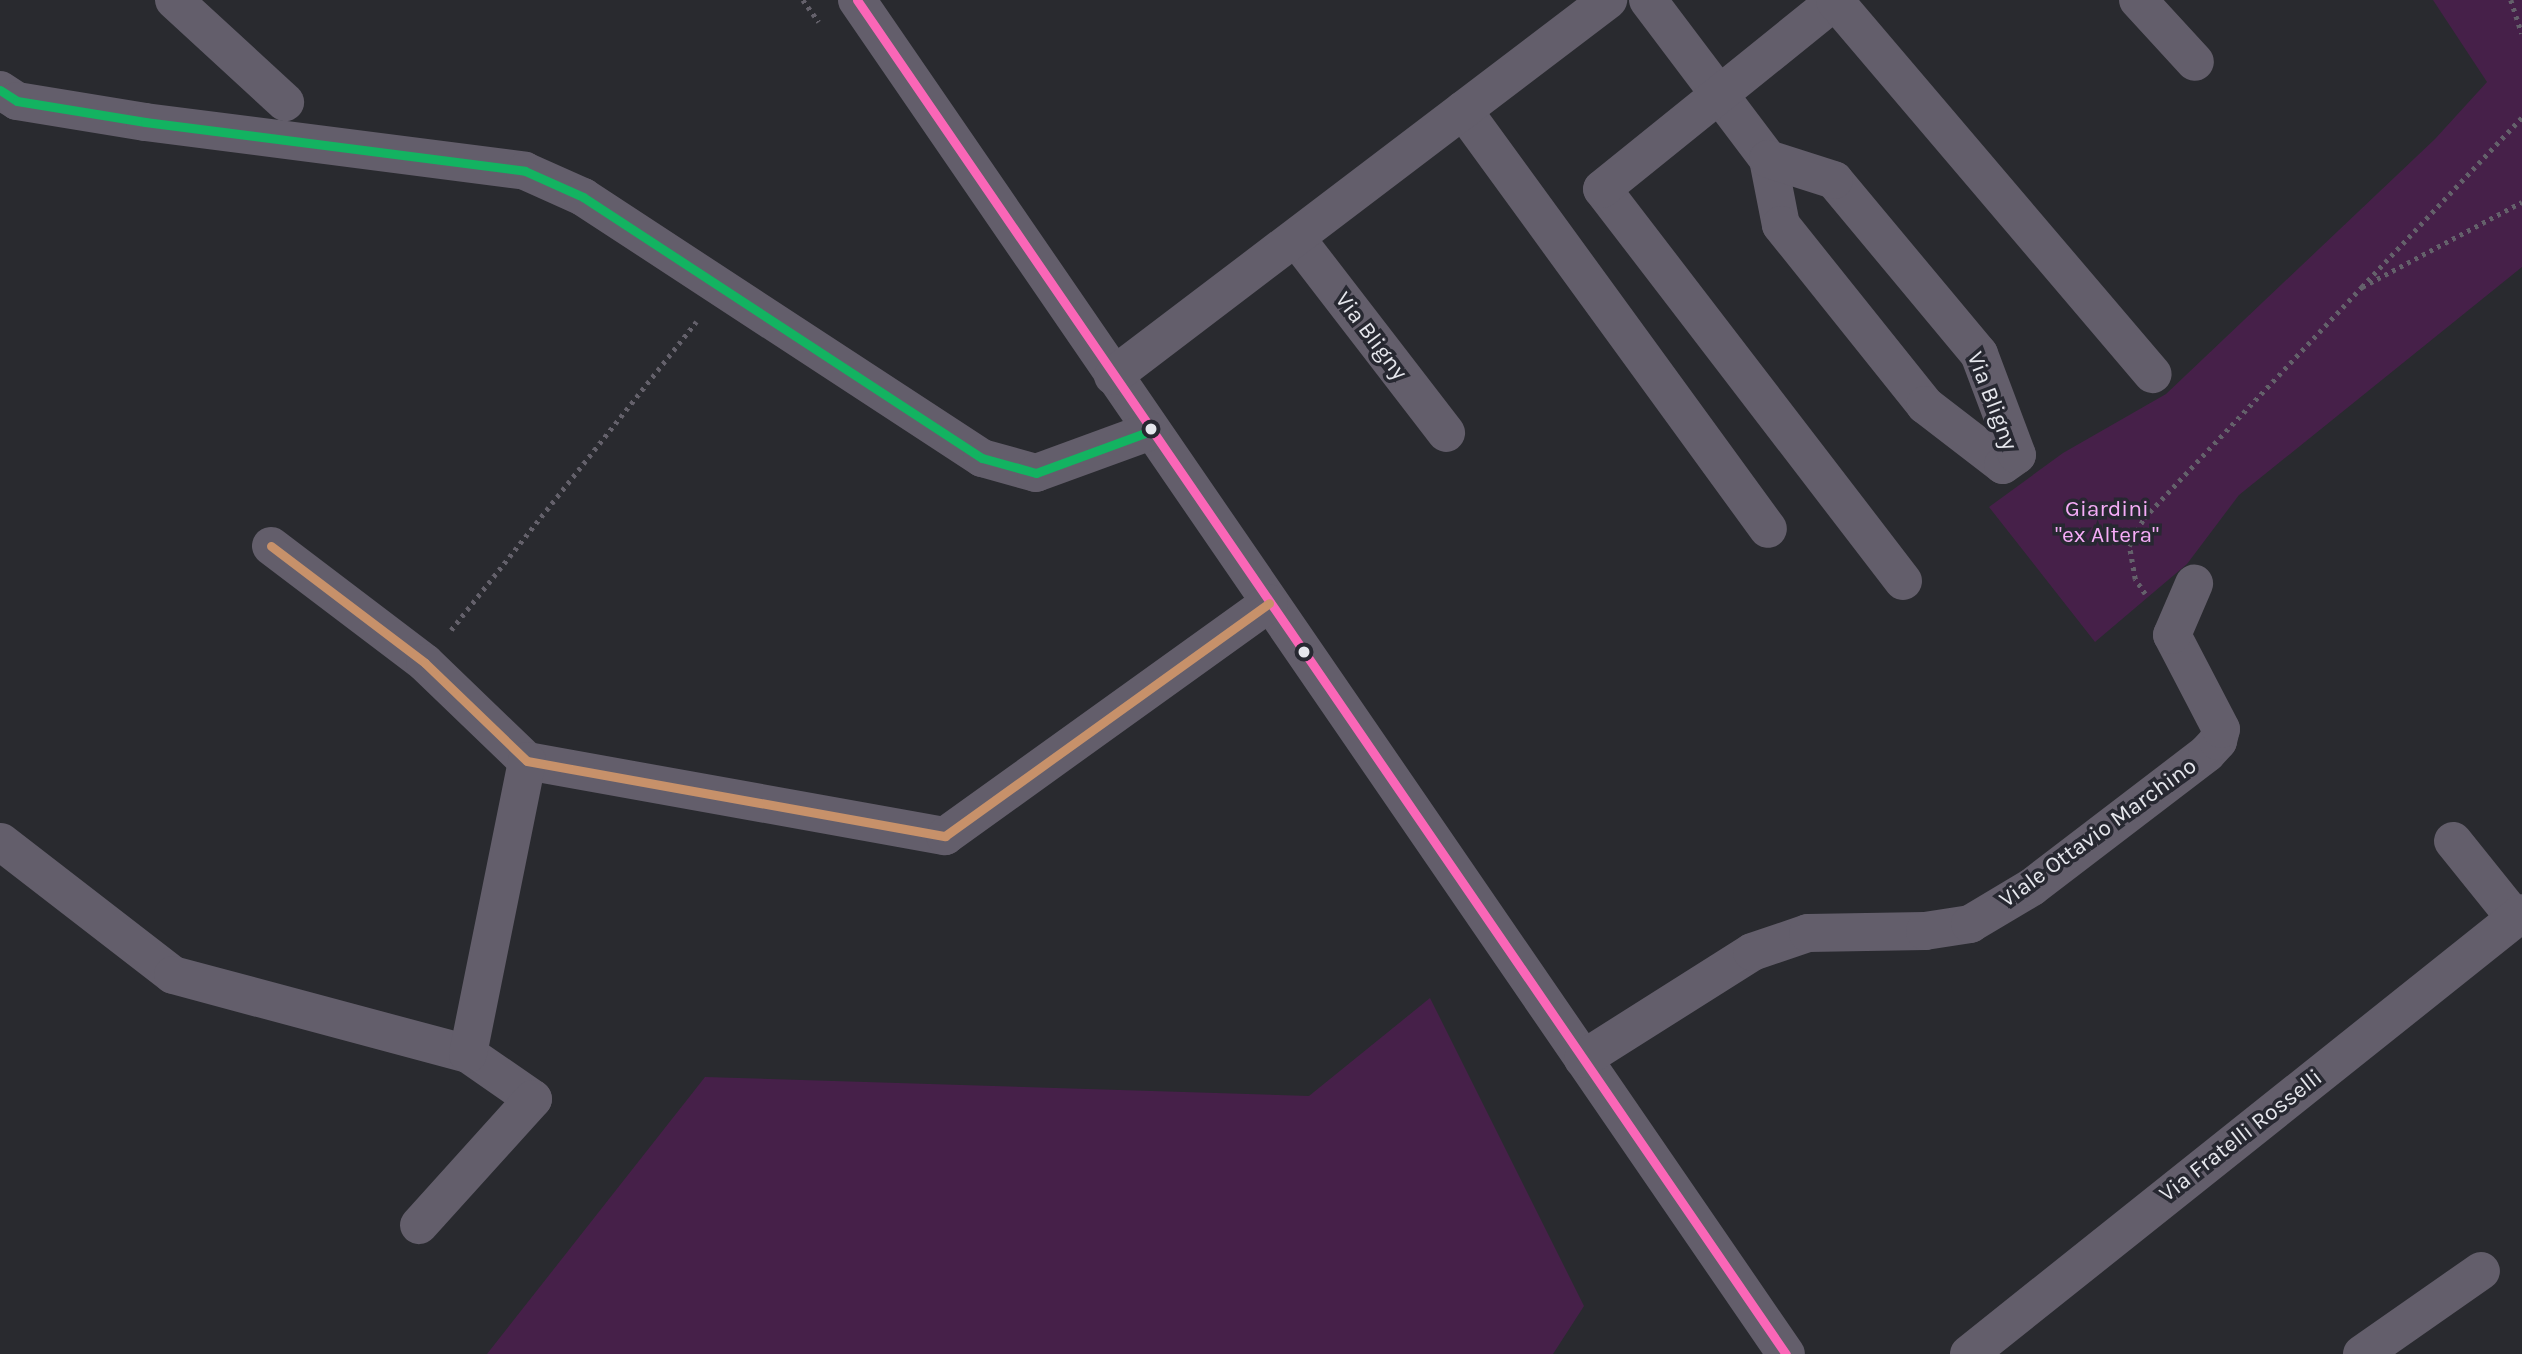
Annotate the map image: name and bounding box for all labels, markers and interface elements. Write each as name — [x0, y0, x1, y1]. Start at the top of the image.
street label: Via Bligny — [1329, 287, 1413, 385]
street label: Via Bligny — [1961, 348, 2023, 454]
unlabelled marker — [1144, 422, 1158, 436]
park label: Giardini "ex Altera" — [2055, 495, 2159, 549]
unlabelled marker — [1297, 645, 1311, 659]
street label: Viale Ottavio Marchino — [1994, 752, 2202, 914]
street label: Via Fratelli Rosselli — [2154, 1064, 2328, 1208]

